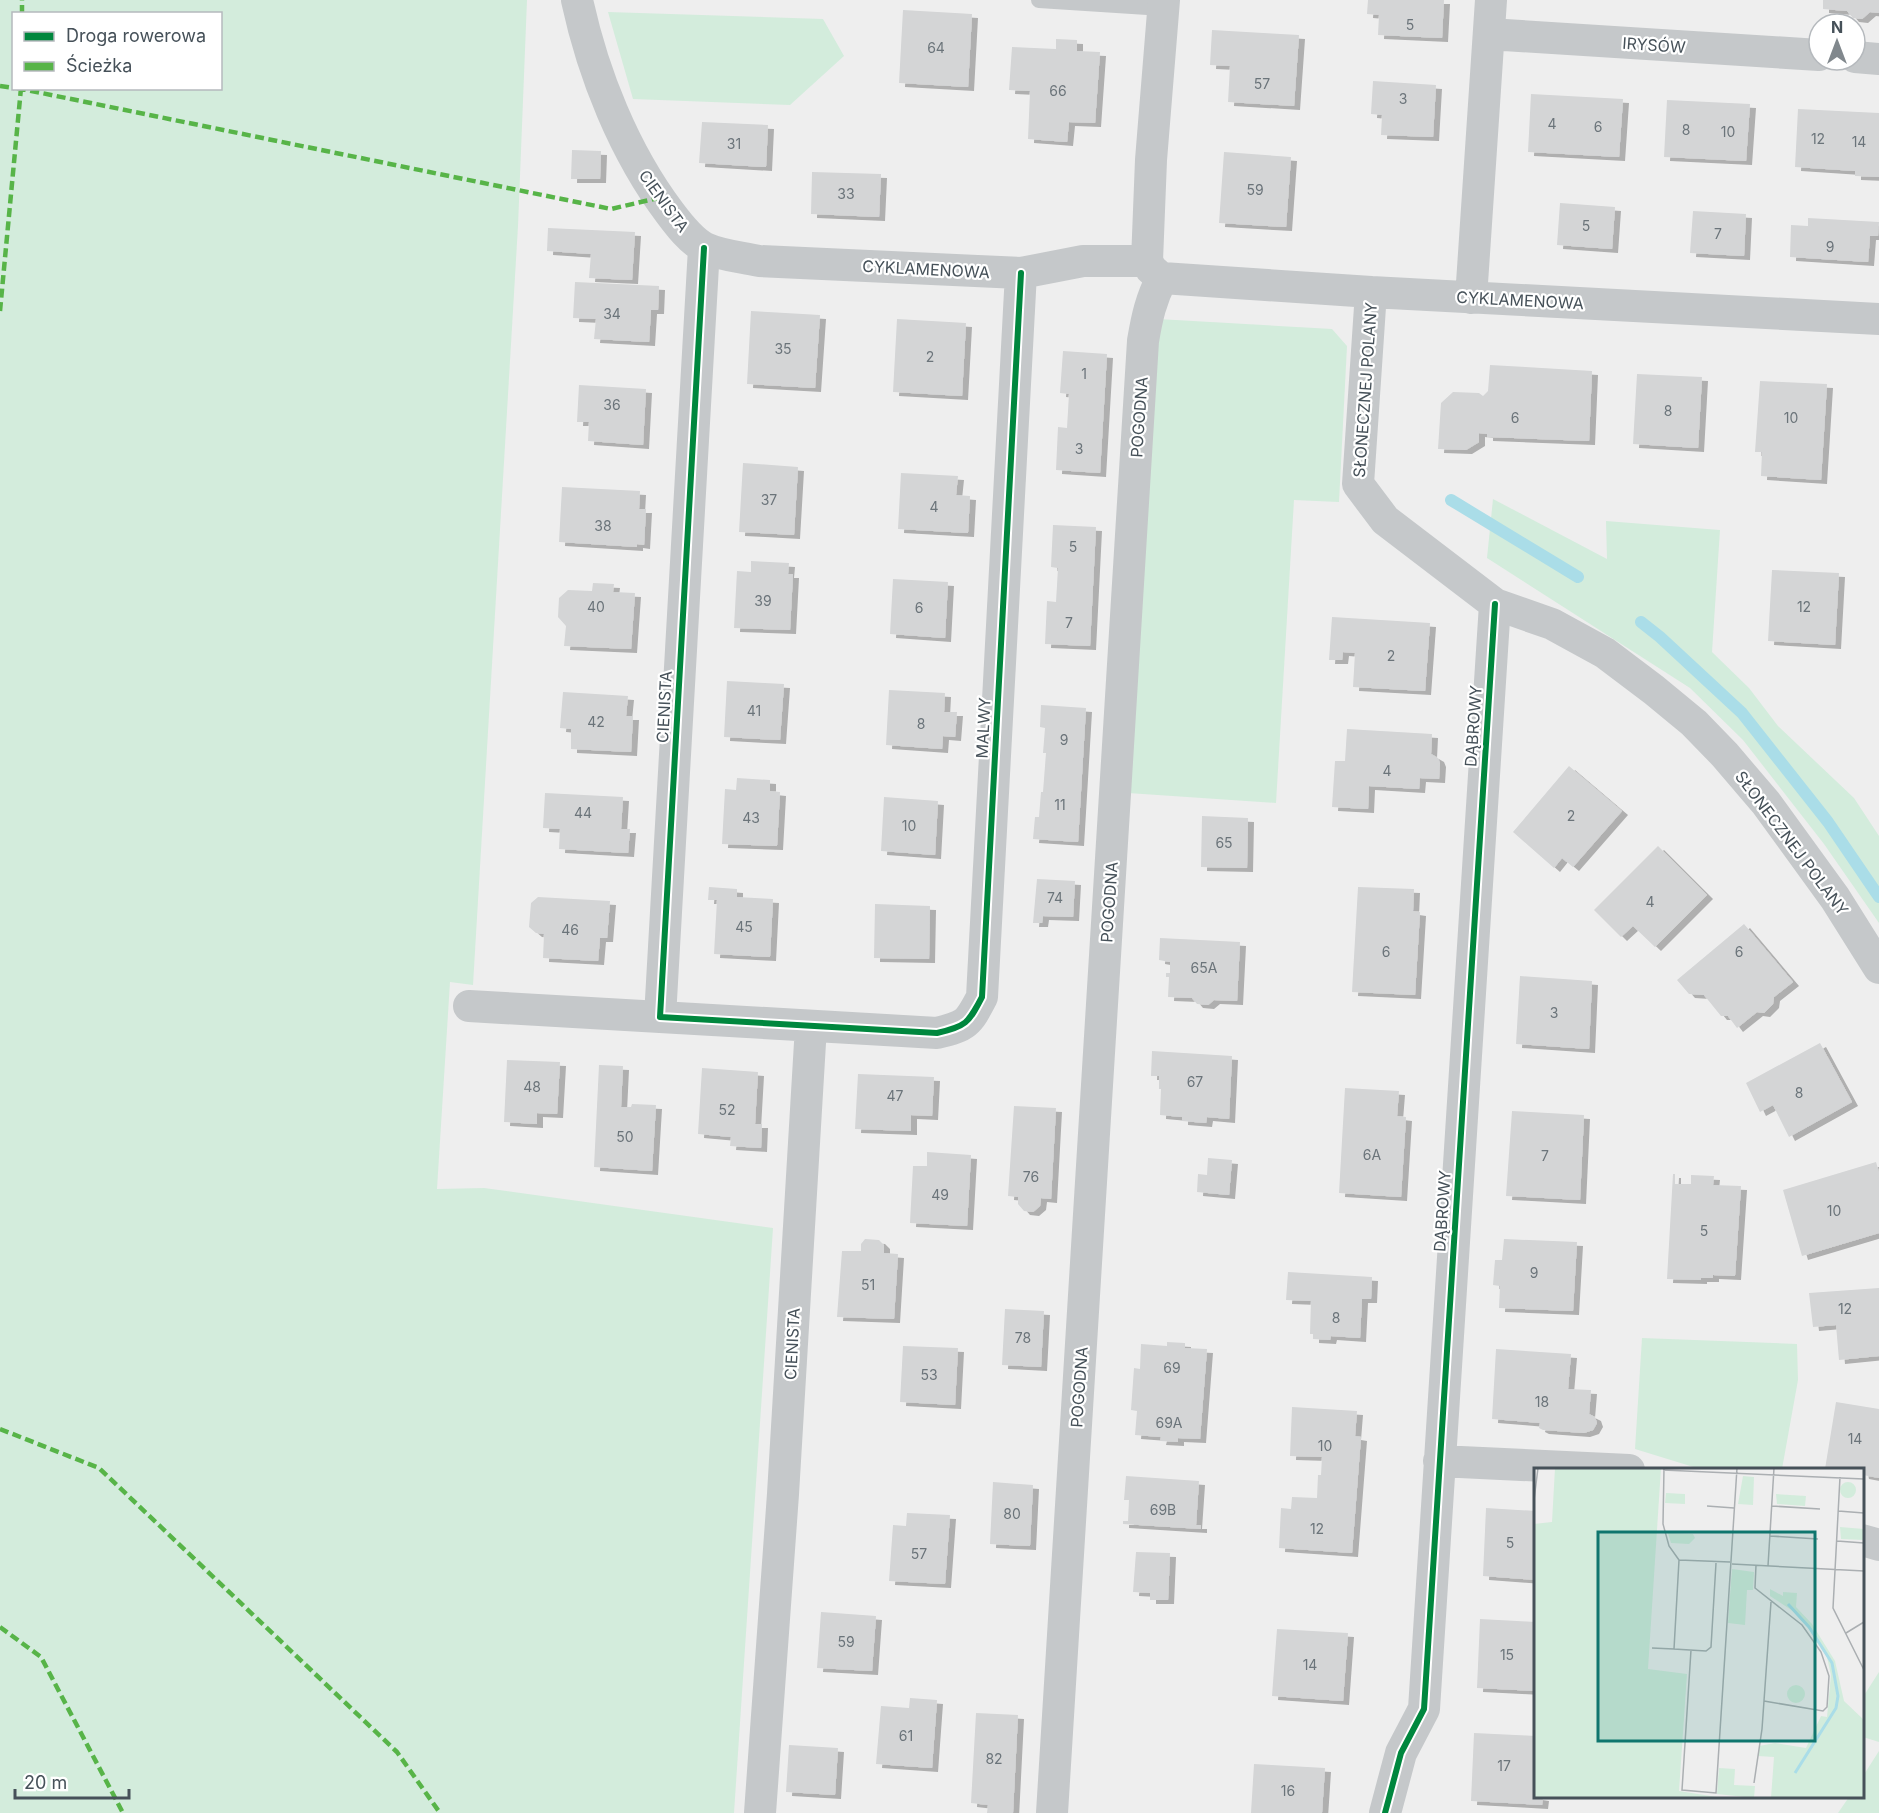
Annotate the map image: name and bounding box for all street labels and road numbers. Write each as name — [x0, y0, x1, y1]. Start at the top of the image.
street label: IRYSÓW — [1622, 33, 1687, 57]
street label: CIENISTA — [635, 166, 693, 236]
street label: CYKLAMENOWA — [862, 256, 990, 282]
street label: CYKLAMENOWA — [1456, 287, 1584, 313]
street label: SŁONECZNEJ POLANY — [1349, 302, 1381, 478]
street label: POGODNA — [1126, 376, 1152, 458]
street label: CIENISTA — [652, 670, 676, 744]
street label: DĄBROWY — [1460, 684, 1486, 767]
street label: MALWY — [971, 697, 995, 759]
street label: SŁONECZNEJ POLANY — [1731, 767, 1853, 919]
street label: POGODNA — [1096, 861, 1122, 943]
street label: DĄBROWY — [1429, 1169, 1455, 1252]
street label: CIENISTA — [780, 1307, 804, 1381]
street label: POGODNA — [1066, 1346, 1092, 1428]

